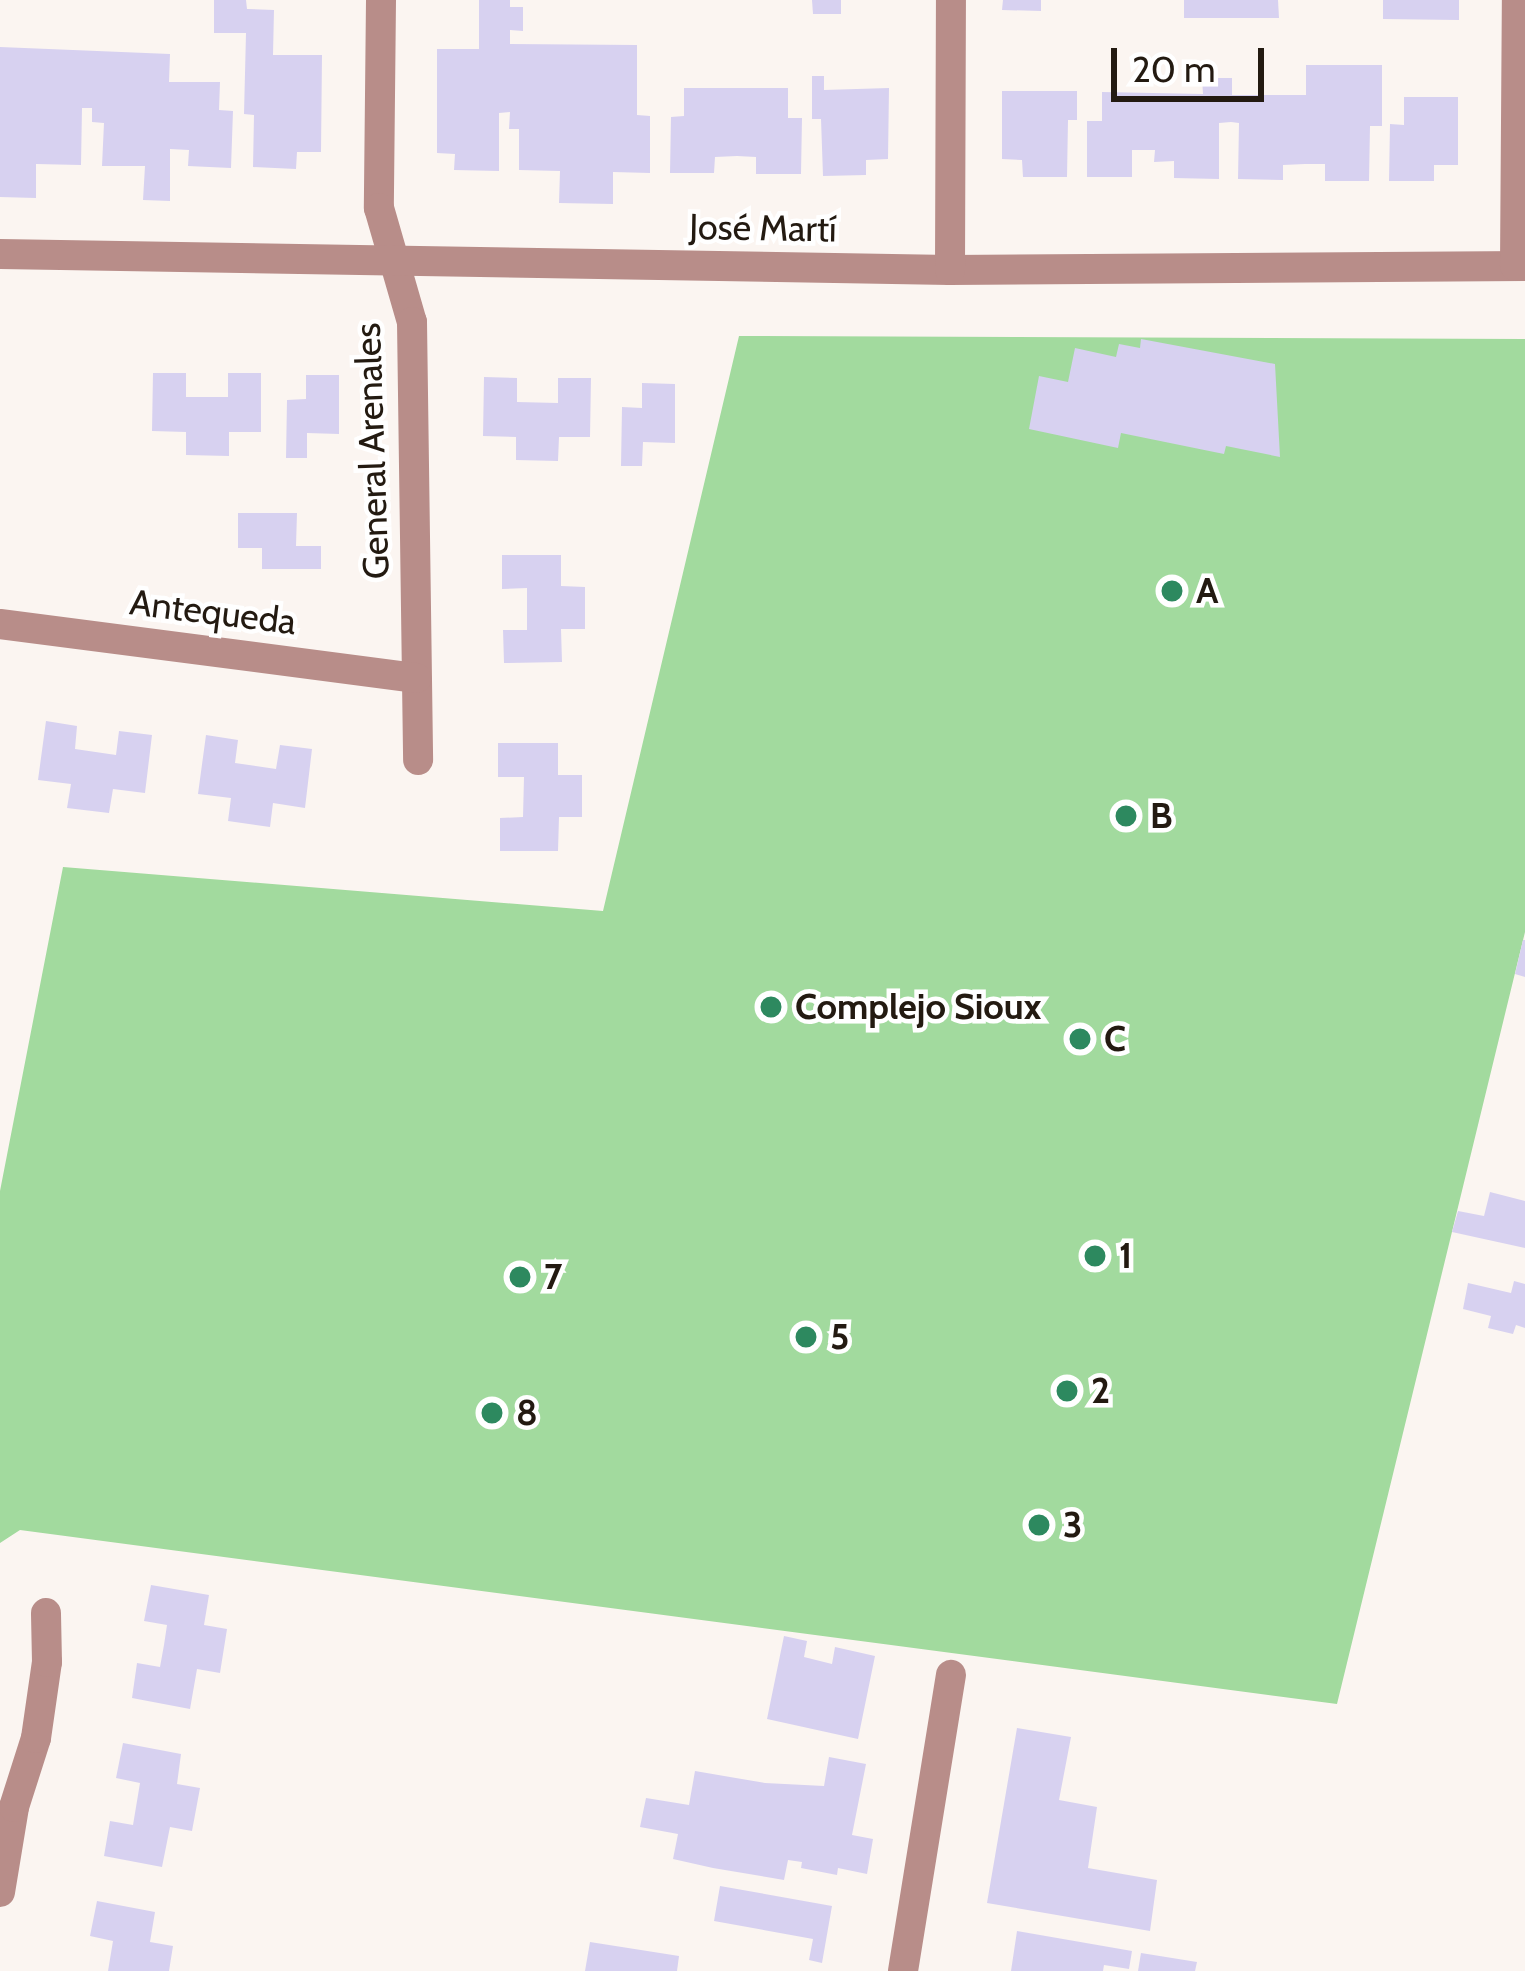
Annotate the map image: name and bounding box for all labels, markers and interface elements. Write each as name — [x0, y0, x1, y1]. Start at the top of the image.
scale bar — [1117, 24, 1270, 98]
text: 20 m — [1132, 47, 1216, 91]
street label: José Martí — [689, 205, 837, 251]
street label: General Arenales — [346, 322, 398, 580]
place label: A — [1196, 569, 1218, 613]
marker: A — [1159, 578, 1185, 604]
street label: Antequeda — [127, 580, 299, 644]
place label: B — [1150, 794, 1173, 838]
marker: B — [1113, 803, 1139, 829]
place label: Complejo Sioux — [795, 985, 1041, 1029]
marker: Complejo Sioux — [758, 994, 784, 1020]
place label: C — [1104, 1017, 1126, 1061]
marker: C — [1067, 1026, 1093, 1052]
place label: 1 — [1119, 1234, 1132, 1278]
marker: 1 — [1082, 1243, 1108, 1269]
place label: 7 — [544, 1255, 562, 1299]
marker: 7 — [507, 1264, 533, 1290]
place label: 5 — [830, 1315, 849, 1359]
marker: 5 — [793, 1324, 819, 1350]
place label: 2 — [1091, 1369, 1110, 1413]
marker: 2 — [1054, 1378, 1080, 1404]
place label: 8 — [516, 1391, 538, 1435]
marker: 8 — [479, 1400, 505, 1426]
place label: 3 — [1063, 1503, 1082, 1547]
marker: 3 — [1026, 1512, 1052, 1538]

